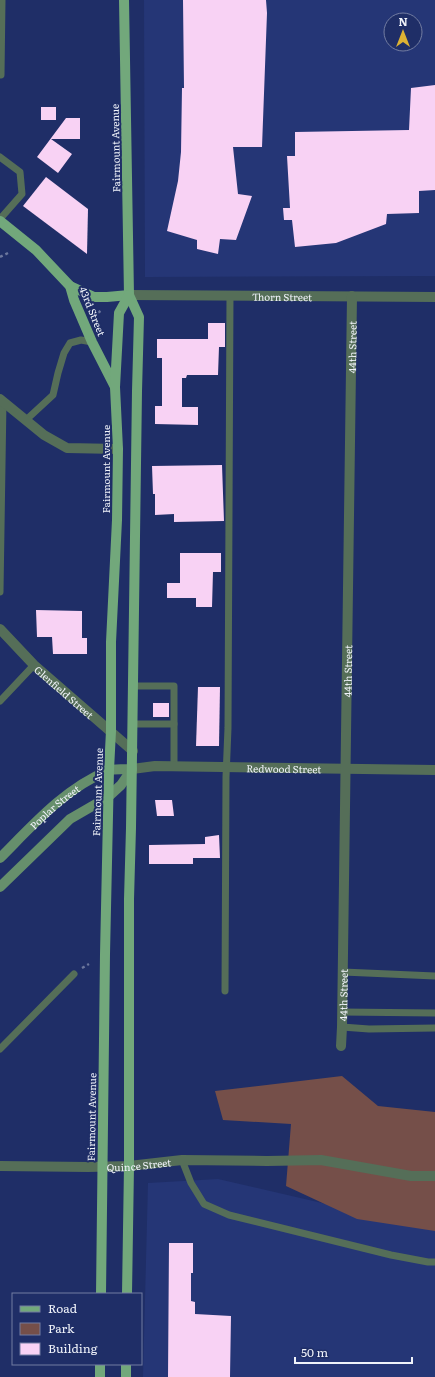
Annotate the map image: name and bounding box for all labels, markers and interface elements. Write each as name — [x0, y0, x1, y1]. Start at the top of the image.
north arrow — [383, 12, 423, 52]
text: N — [398, 13, 408, 29]
street label: Fairmount Avenue — [107, 104, 123, 192]
street label: 43rd Street — [76, 284, 110, 338]
street label: Thorn Street — [252, 288, 312, 304]
street label: 44th Street — [343, 321, 359, 373]
street label: Fairmount Avenue — [98, 425, 113, 513]
street label: 44th Street — [339, 645, 355, 697]
street label: Glenfield Street — [32, 662, 97, 721]
street label: Fairmount Avenue — [88, 748, 106, 836]
street label: Redwood Street — [246, 760, 321, 776]
street label: Poplar Street — [26, 780, 82, 832]
street label: 44th Street — [335, 969, 350, 1021]
street label: Fairmount Avenue — [83, 1073, 99, 1161]
street label: Quince Street — [106, 1154, 172, 1174]
legend — [12, 1293, 142, 1365]
text: Road — [48, 1299, 78, 1317]
text: Park — [48, 1319, 75, 1337]
text: Building — [48, 1339, 98, 1357]
scale bar — [295, 1339, 412, 1365]
text: 50 m — [301, 1343, 328, 1361]

